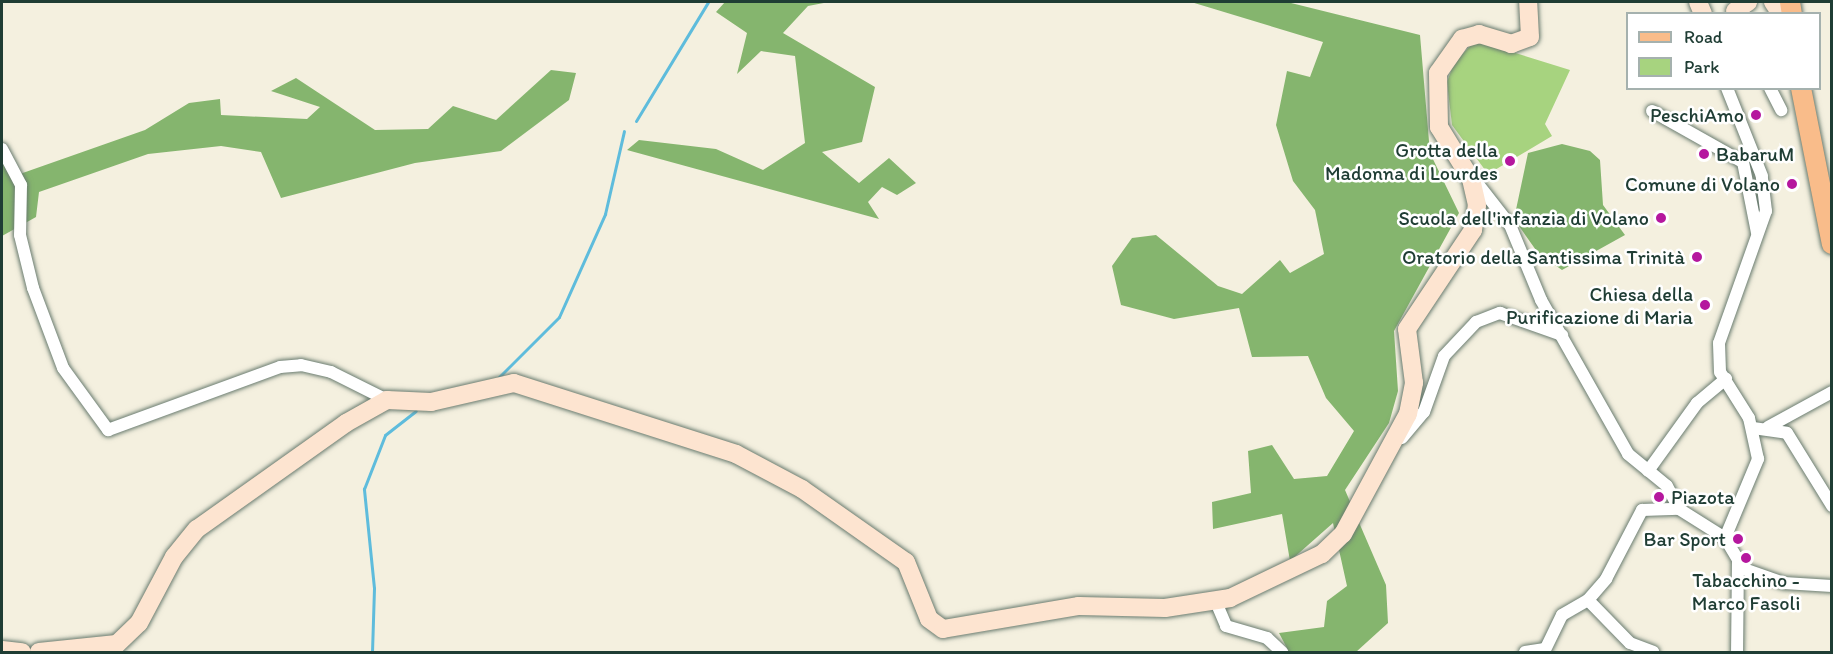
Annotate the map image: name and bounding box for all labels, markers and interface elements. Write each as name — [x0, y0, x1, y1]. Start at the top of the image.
legend — [1626, 12, 1821, 90]
text: Road — [1684, 26, 1723, 48]
text: Park — [1684, 56, 1719, 78]
place label: PeschiAmo — [1650, 103, 1744, 127]
marker: PeschiAmo — [1749, 108, 1763, 122]
place label: Grotta della Madonna di Lourdes — [1325, 138, 1498, 185]
place label: BabaruM — [1716, 142, 1794, 166]
marker: BabaruM — [1697, 147, 1711, 161]
marker: Grotta della Madonna di Lourdes — [1503, 154, 1517, 168]
place label: Comune di Volano — [1626, 172, 1780, 196]
marker: Comune di Volano — [1785, 177, 1799, 191]
place label: Scuola dell'infanzia di Volano — [1398, 206, 1649, 230]
marker: Scuola dell'infanzia di Volano — [1654, 211, 1668, 225]
place label: Oratorio della Santissima Trinità — [1404, 245, 1685, 269]
marker: Oratorio della Santissima Trinità — [1690, 250, 1704, 264]
place label: Chiesa della Purificazione di Maria — [1505, 282, 1693, 329]
marker: Chiesa della Purificazione di Maria — [1698, 298, 1712, 312]
place label: Piazota — [1671, 485, 1735, 509]
marker: Piazota — [1652, 490, 1666, 504]
place label: Bar Sport — [1643, 527, 1726, 551]
marker: Bar Sport — [1731, 532, 1745, 546]
marker: Tabacchino - Marco Fasoli — [1739, 551, 1753, 565]
place label: Tabacchino - Marco Fasoli — [1692, 568, 1800, 615]

